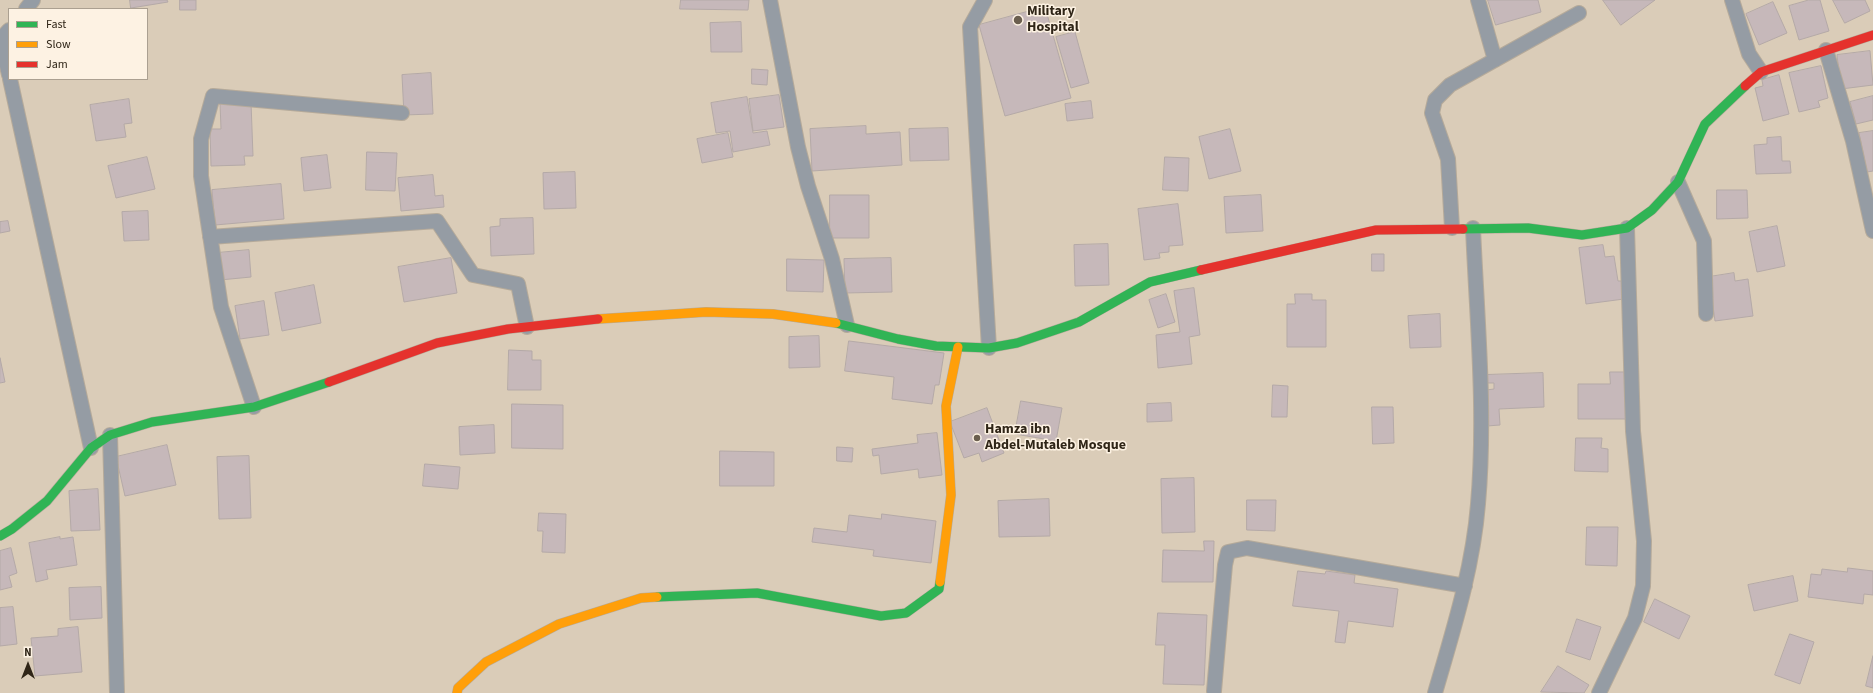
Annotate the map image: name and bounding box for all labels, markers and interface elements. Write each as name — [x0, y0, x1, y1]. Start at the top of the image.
place label: Military Hospital — [1027, 4, 1079, 36]
legend — [8, 8, 148, 80]
marker: Military Hospital — [1012, 14, 1024, 26]
text: Fast — [46, 16, 66, 33]
text: Slow — [46, 36, 71, 53]
text: Jam — [46, 56, 68, 73]
place label: Hamza ibn Abdel-Mutaleb Mosque — [985, 422, 1126, 454]
marker: Hamza ibn Abdel-Mutaleb Mosque — [972, 433, 982, 443]
north arrow — [8, 645, 48, 685]
text: N — [24, 645, 32, 660]

